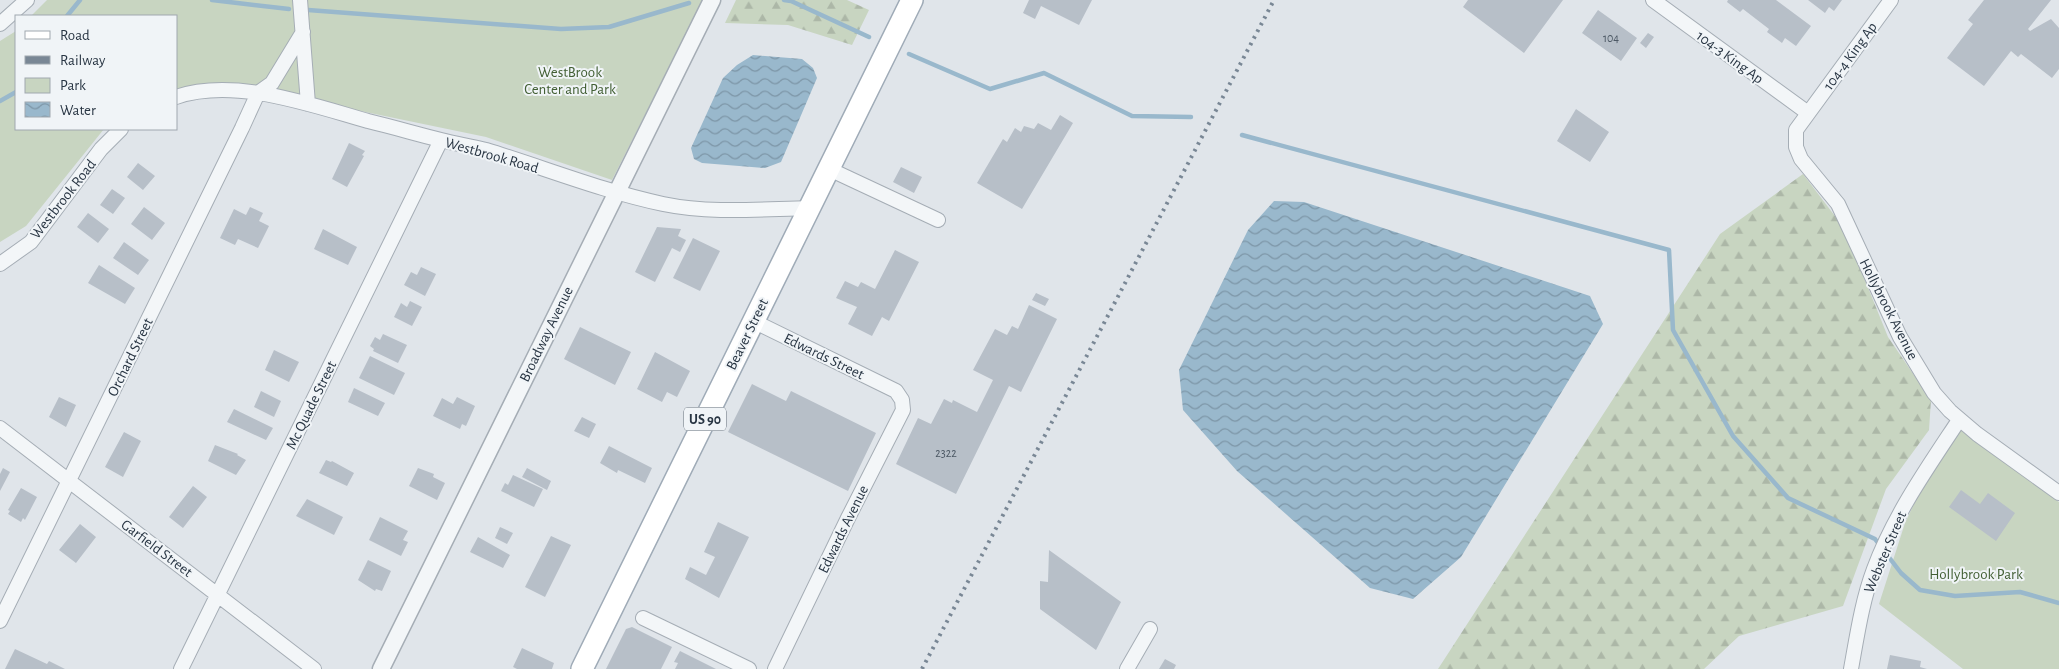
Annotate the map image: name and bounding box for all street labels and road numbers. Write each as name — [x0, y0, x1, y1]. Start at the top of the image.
street label: 104-4 King Ap — [1821, 20, 1880, 93]
street label: 104-3 King Ap — [1693, 28, 1766, 87]
street label: Westbrook Road — [444, 135, 540, 176]
street label: Westbrook Road — [28, 157, 99, 242]
street label: Hollybrook Avenue — [1857, 256, 1921, 362]
street label: Broadway Avenue — [517, 284, 576, 384]
street label: Beaver Street — [724, 296, 771, 372]
street label: Orchard Street — [105, 316, 156, 399]
street label: Edwards Street — [781, 331, 866, 382]
street label: Mc Quade Street — [284, 358, 339, 452]
road number: US 90 — [684, 408, 726, 430]
street label: Edwards Avenue — [816, 483, 871, 575]
street label: Webster Street — [1862, 509, 1909, 595]
street label: Garfield Street — [118, 517, 195, 580]

